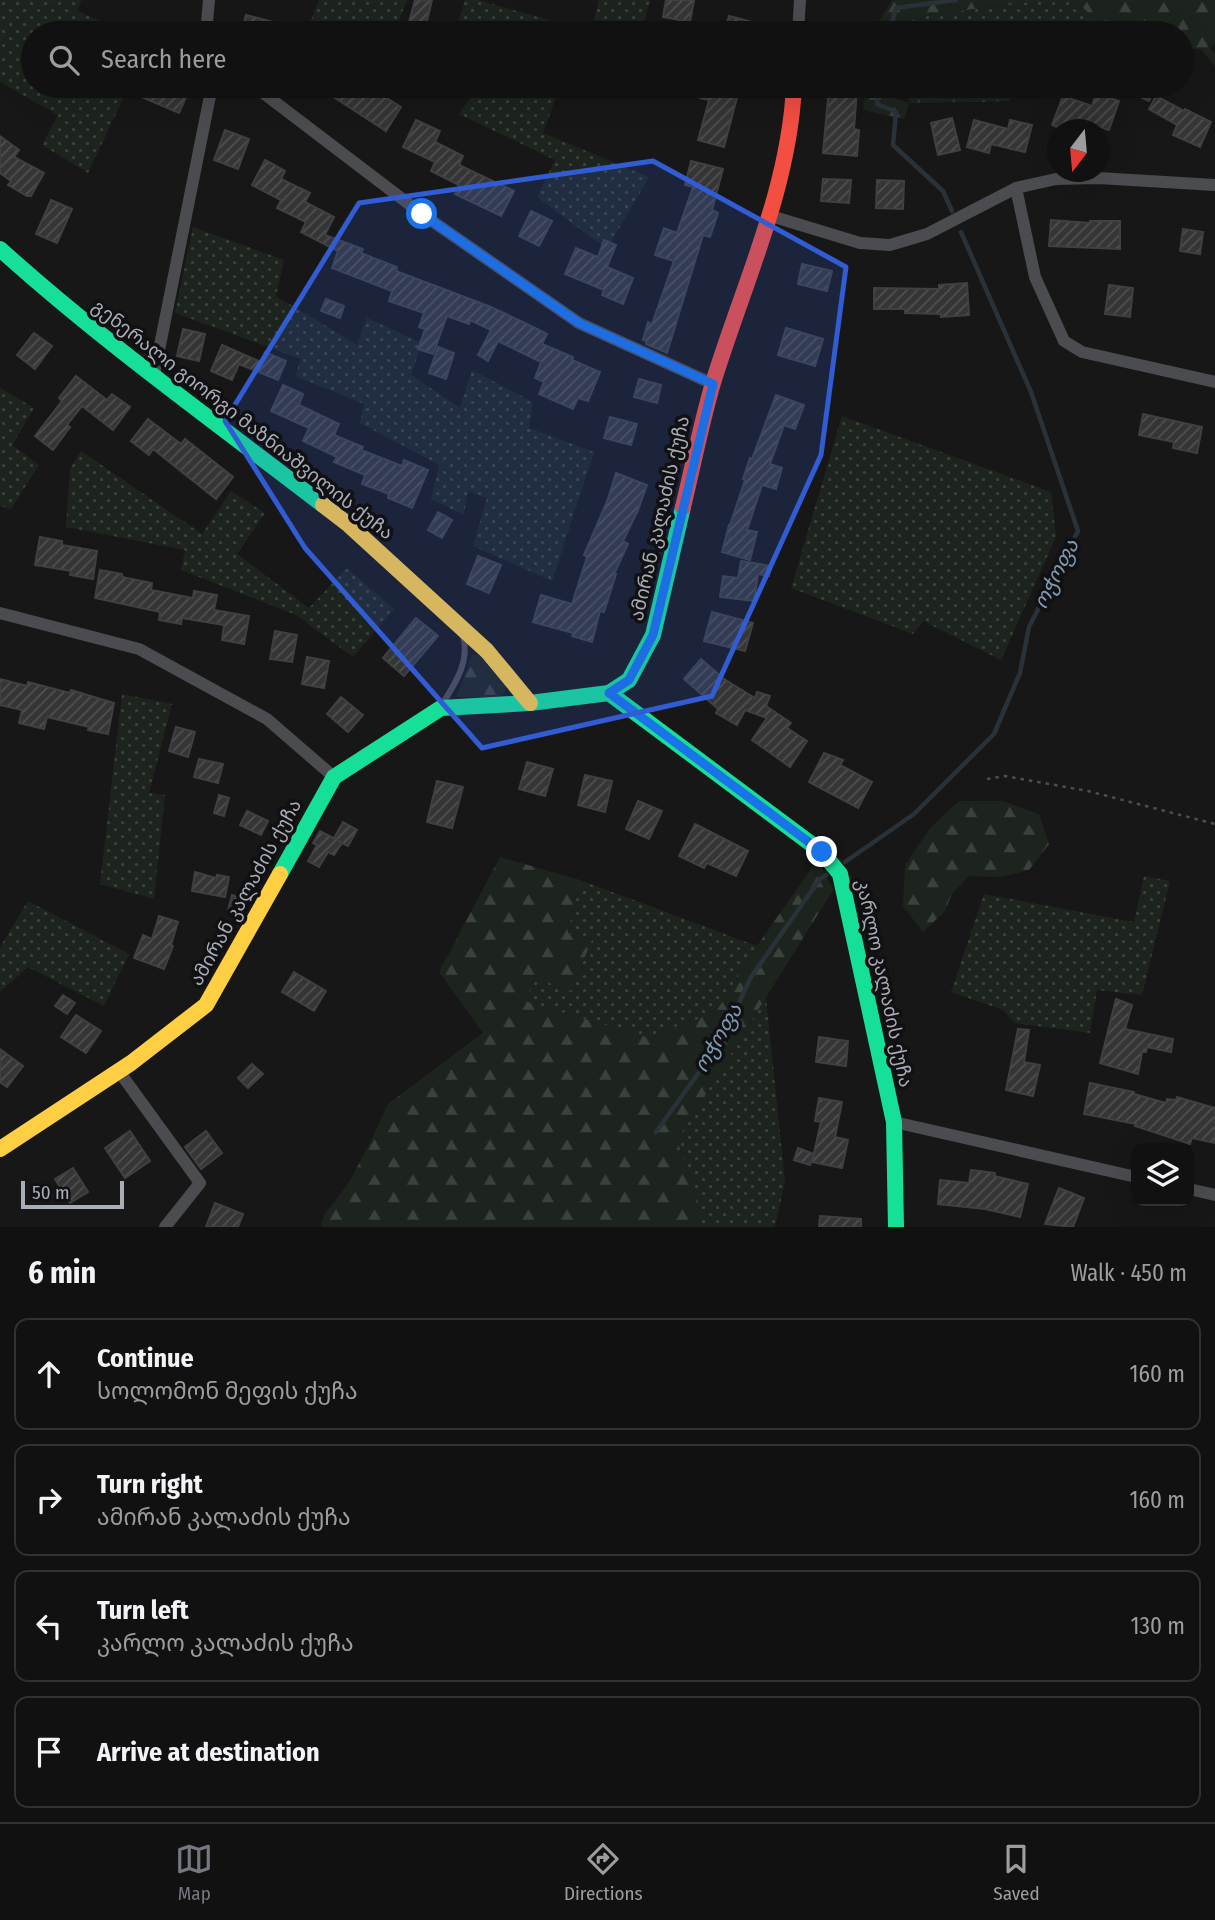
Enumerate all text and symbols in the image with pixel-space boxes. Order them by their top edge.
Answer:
search box [21,21,1194,98]
icon: search [45,41,83,79]
text: Search here [101,44,226,75]
north arrow [1047,119,1110,182]
route start [406,198,437,229]
street label: გენერალი გიორგი მაზნიაშვილის ქუჩა [87,295,398,545]
street label: ამირან კალაძის ქუჩა [625,413,695,623]
water label: ოჭოფა [1027,534,1085,613]
street label: ამირან კალაძის ქუჩა [185,795,307,990]
route end [806,836,837,867]
street label: კარლო კალაძის ქუჩა [850,877,918,1089]
water label: ოჭოფა [688,999,748,1077]
map controls [1131,1143,1194,1206]
button: layers [1131,1143,1194,1206]
scale bar [21,1178,124,1210]
text: 50 m [32,1181,70,1204]
text: 6 min [28,1255,96,1291]
text: Walk · 450 m [1070,1259,1187,1287]
text: Continue [97,1343,194,1374]
icon: ahead [30,1355,68,1393]
text: 160 m [1130,1360,1185,1388]
text: სოლომონ მეფის ქუჩა [97,1377,358,1405]
text: Turn right [97,1469,203,1500]
icon: right [30,1481,68,1519]
text: 160 m [1130,1486,1185,1514]
text: ამირან კალაძის ქუჩა [97,1503,351,1531]
text: Turn left [97,1595,189,1626]
icon: left [30,1607,68,1645]
text: 130 m [1131,1612,1185,1640]
text: კარლო კალაძის ქუჩა [97,1629,354,1657]
icon: arrive [30,1733,68,1771]
text: Arrive at destination [97,1737,320,1768]
tab: Map [175,1840,213,1905]
tab: Directions [564,1840,643,1905]
tab: Saved [993,1840,1040,1905]

